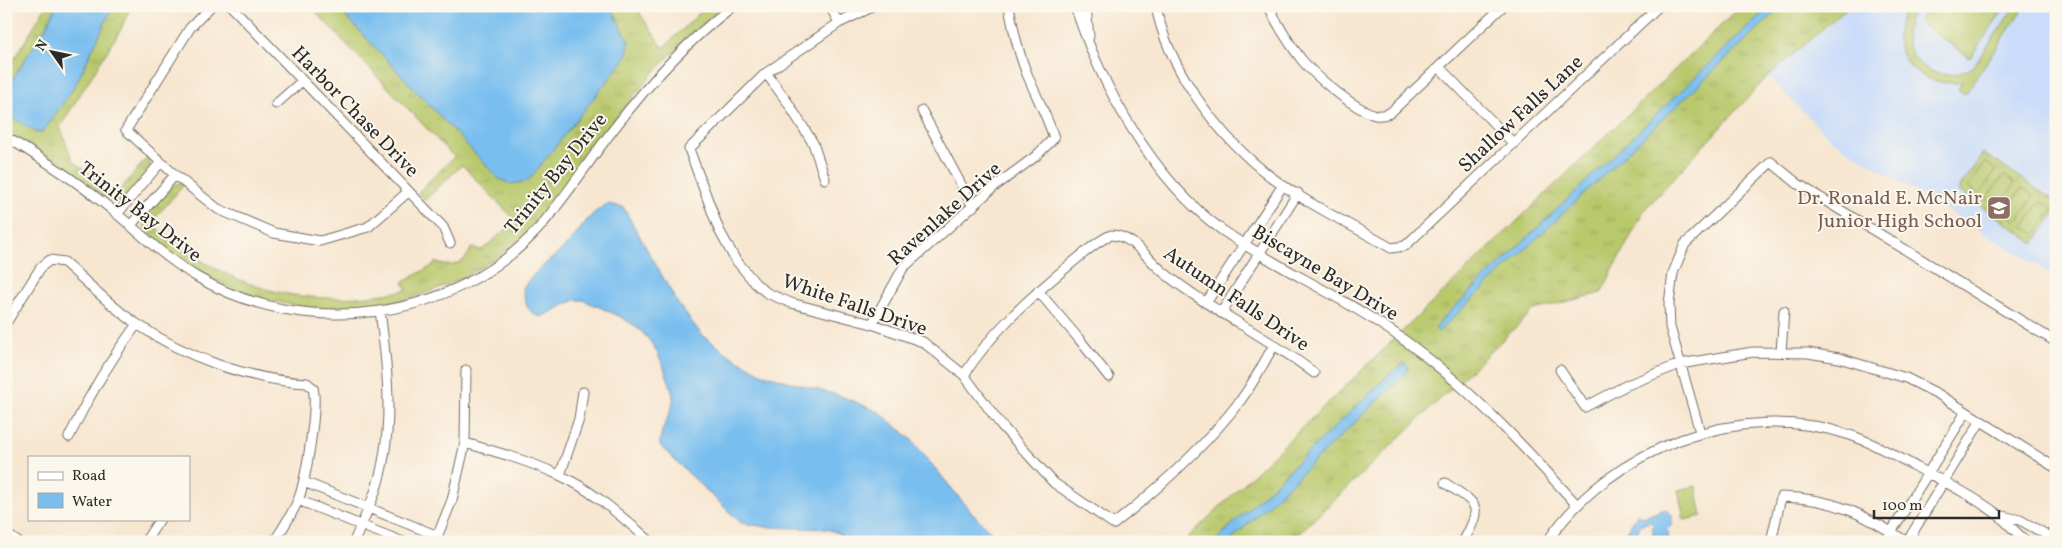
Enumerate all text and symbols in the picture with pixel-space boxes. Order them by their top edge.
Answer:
north arrow [28,28,78,78]
text: N [32,36,53,55]
street label: Harbor Chase Drive [284,40,425,184]
street label: Shallow Falls Lane [1453,49,1590,180]
street label: Trinity Bay Drive [499,107,614,241]
street label: Trinity Bay Drive [72,156,207,270]
street label: Ravenlake Drive [883,156,1008,273]
place label: Dr. Ronald E. McNair Junior High School [1797,185,1982,236]
school or university icon: Dr. Ronald E. McNair Junior High School [1986,195,2012,221]
street label: Biscayne Bay Drive [1246,219,1404,329]
street label: Autumn Falls Drive [1157,240,1314,359]
street label: White Falls Drive [778,268,931,344]
legend [28,456,190,520]
text: Road [72,466,106,487]
scale bar [1874,488,2000,520]
text: Water [72,492,112,513]
text: 100 m [1882,496,1922,517]

